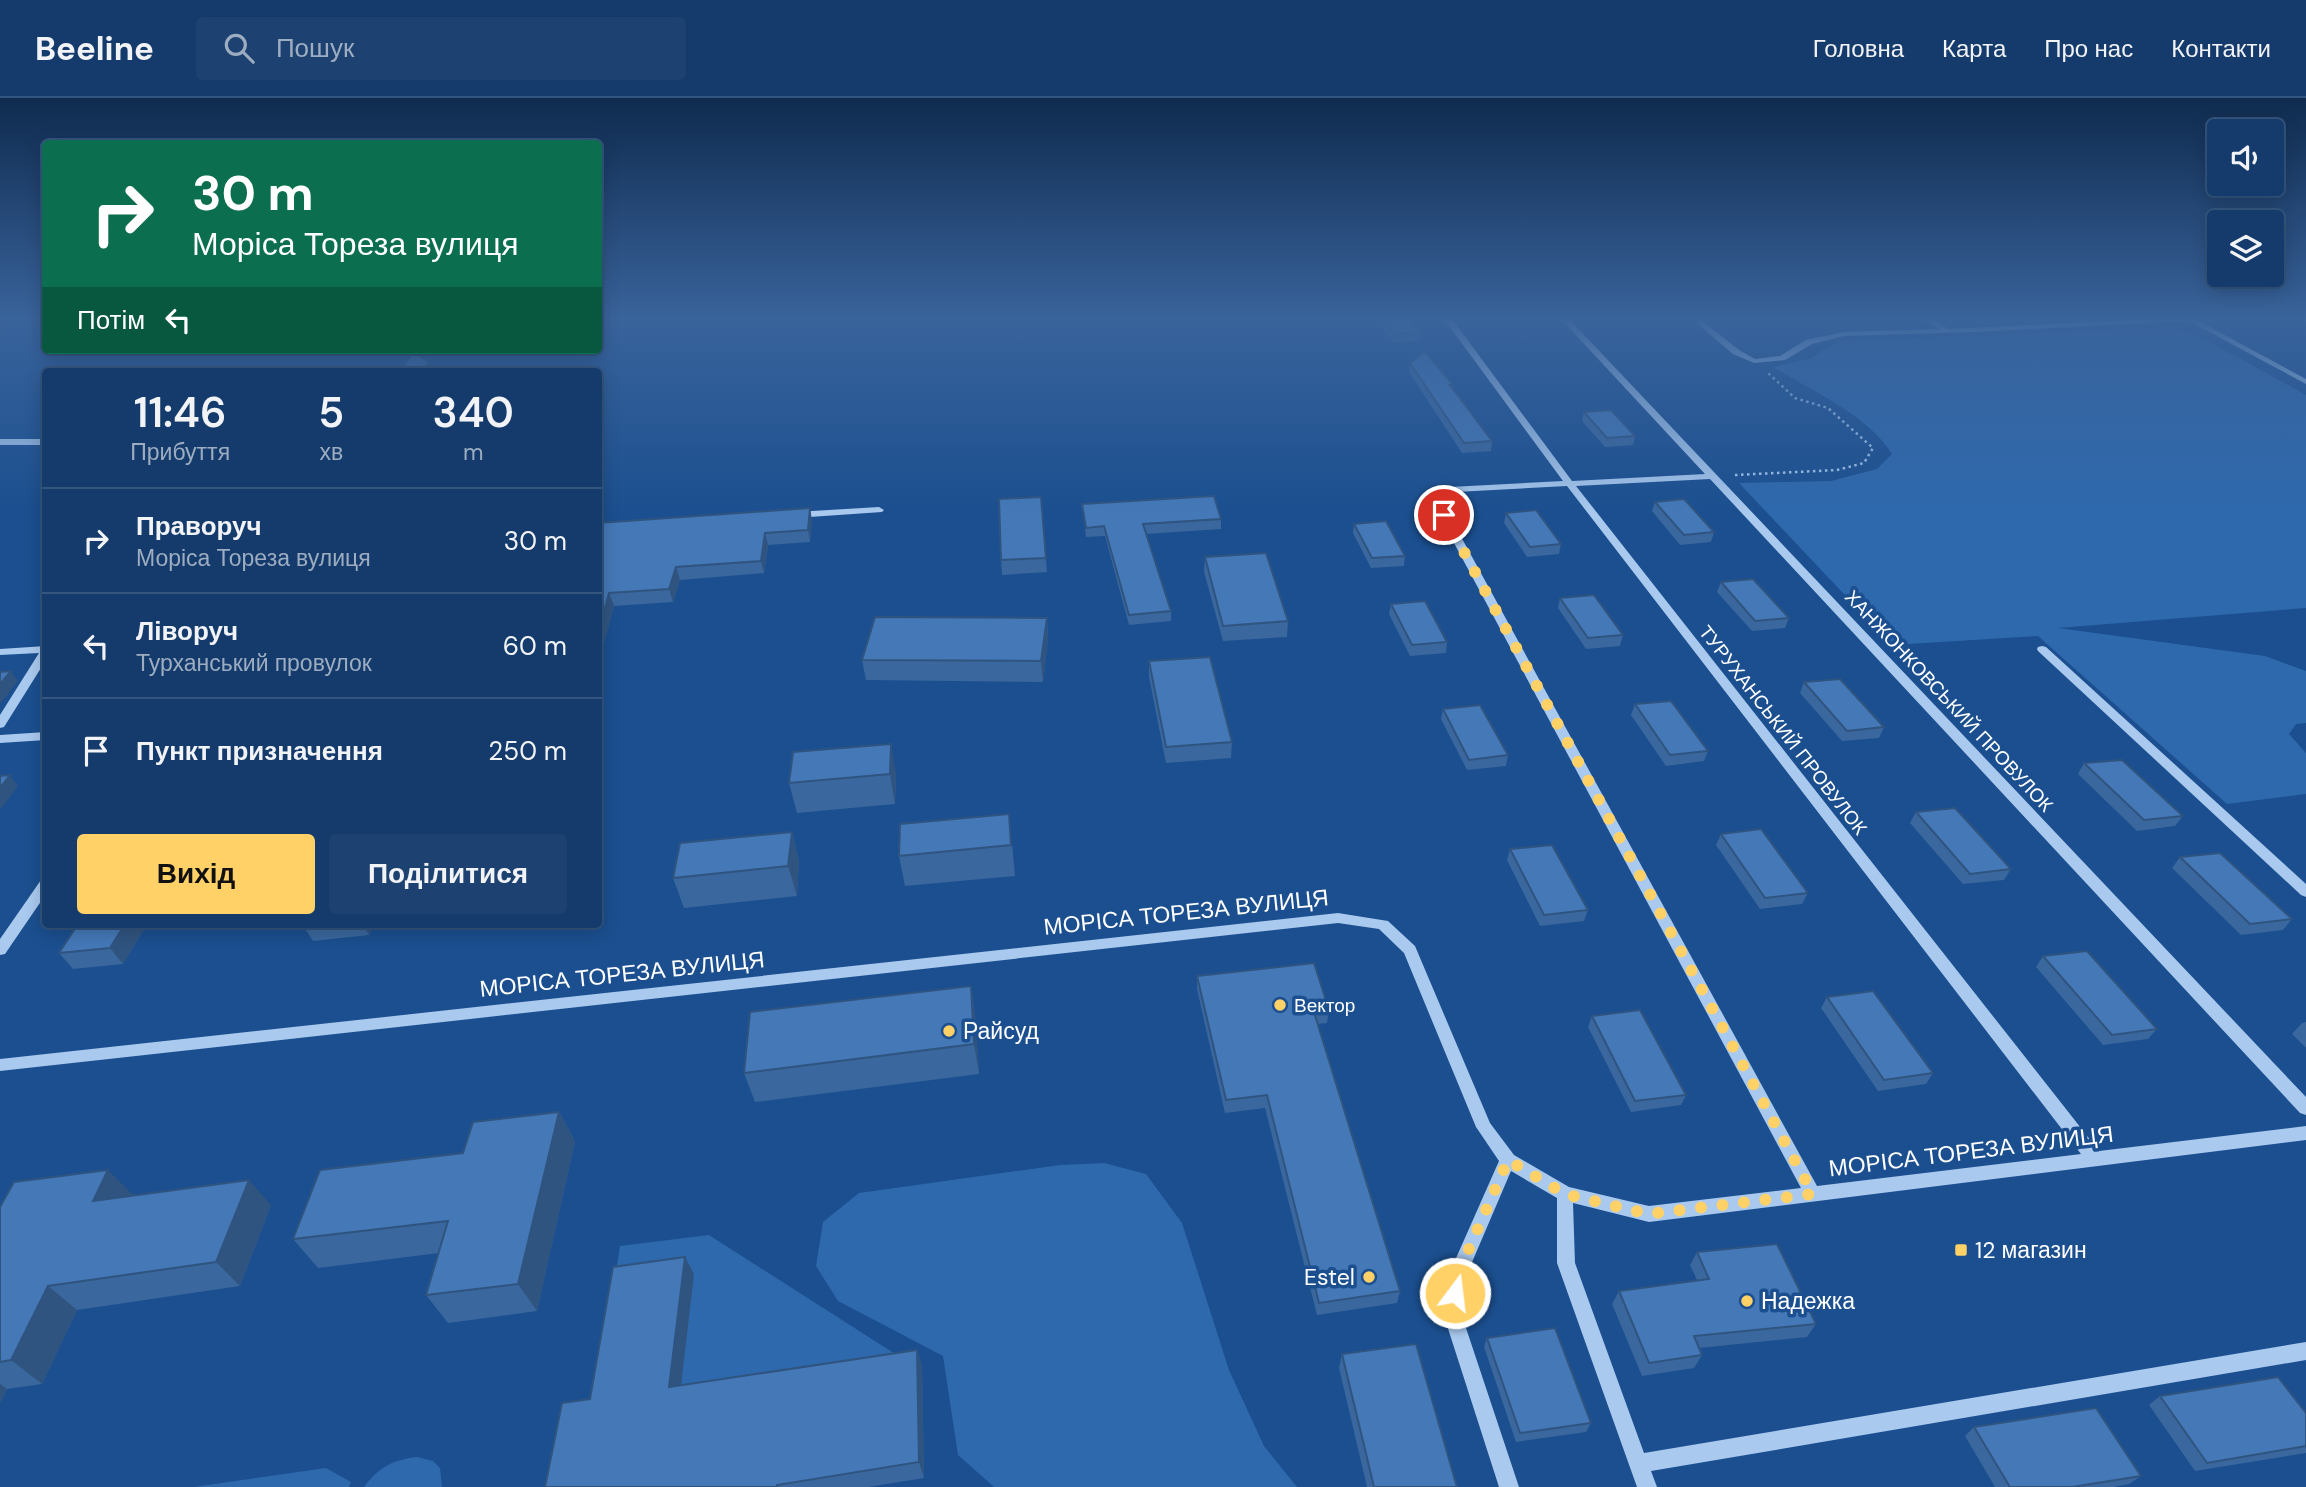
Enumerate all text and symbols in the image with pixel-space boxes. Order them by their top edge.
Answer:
search box [196,17,686,80]
text: Beeline [35,27,154,70]
icon: search [220,29,258,67]
text: Пошук [276,31,354,65]
text: Головна [1813,33,1904,64]
text: Карта [1942,33,2006,64]
text: Про нас [2044,33,2133,64]
text: Контакти [2171,33,2271,64]
map controls [2207,119,2284,287]
button: sound [2207,119,2284,196]
text: 30 m [192,161,314,225]
icon: right [77,168,168,259]
button: layers [2207,210,2284,287]
text: Моріса Тореза вулиця [192,223,519,265]
icon: left [159,301,197,339]
text: Потім [77,303,145,337]
text: 11:46 [134,385,226,440]
text: 5 [318,385,344,440]
text: 340 [433,385,514,440]
text: Прибуття [130,437,230,467]
text: хв [319,437,343,467]
text: m [463,437,483,467]
pin [1414,485,1474,545]
icon: arrive [1425,496,1463,534]
text: Праворуч [136,509,262,543]
icon: right [77,522,115,560]
text: 30 m [504,524,567,558]
text: Моріса Тореза вулиця [136,543,371,573]
street label: ХАНЖОНКОВСЬКИЙ ПРОВУЛОК [1839,585,2059,817]
text: Ліворуч [136,614,238,648]
street label: ТУРУХАНСЬКИЙ ПРОВУЛОК [1693,620,1873,840]
icon: left [77,627,115,665]
text: 60 m [503,629,567,663]
text: Турханський провулок [136,648,372,678]
icon: arrive [77,732,115,770]
text: Пункт призначення [136,734,383,768]
text: 250 m [488,734,567,768]
button: Вихід [77,834,315,914]
button: Поділитися [329,834,567,914]
street label: МОРІСА ТОРЕЗА ВУЛИЦЯ [1042,882,1330,942]
street label: МОРІСА ТОРЕЗА ВУЛИЦЯ [478,944,766,1004]
place label: Вектор [1294,993,1355,1018]
marker: Вектор [1272,997,1288,1013]
place label: Райсуд [963,1016,1039,1046]
marker: Райсуд [941,1023,957,1039]
street label: МОРІСА ТОРЕЗА ВУЛИЦЯ [1827,1119,2115,1183]
place label: 12 магазин [1975,1235,2087,1265]
marker: 12 магазин [1953,1242,1969,1258]
position arrow [1418,1256,1492,1330]
place label: Estel [1304,1262,1355,1292]
marker: Estel [1361,1269,1377,1285]
place label: Надежка [1761,1286,1855,1316]
marker: Надежка [1739,1293,1755,1309]

